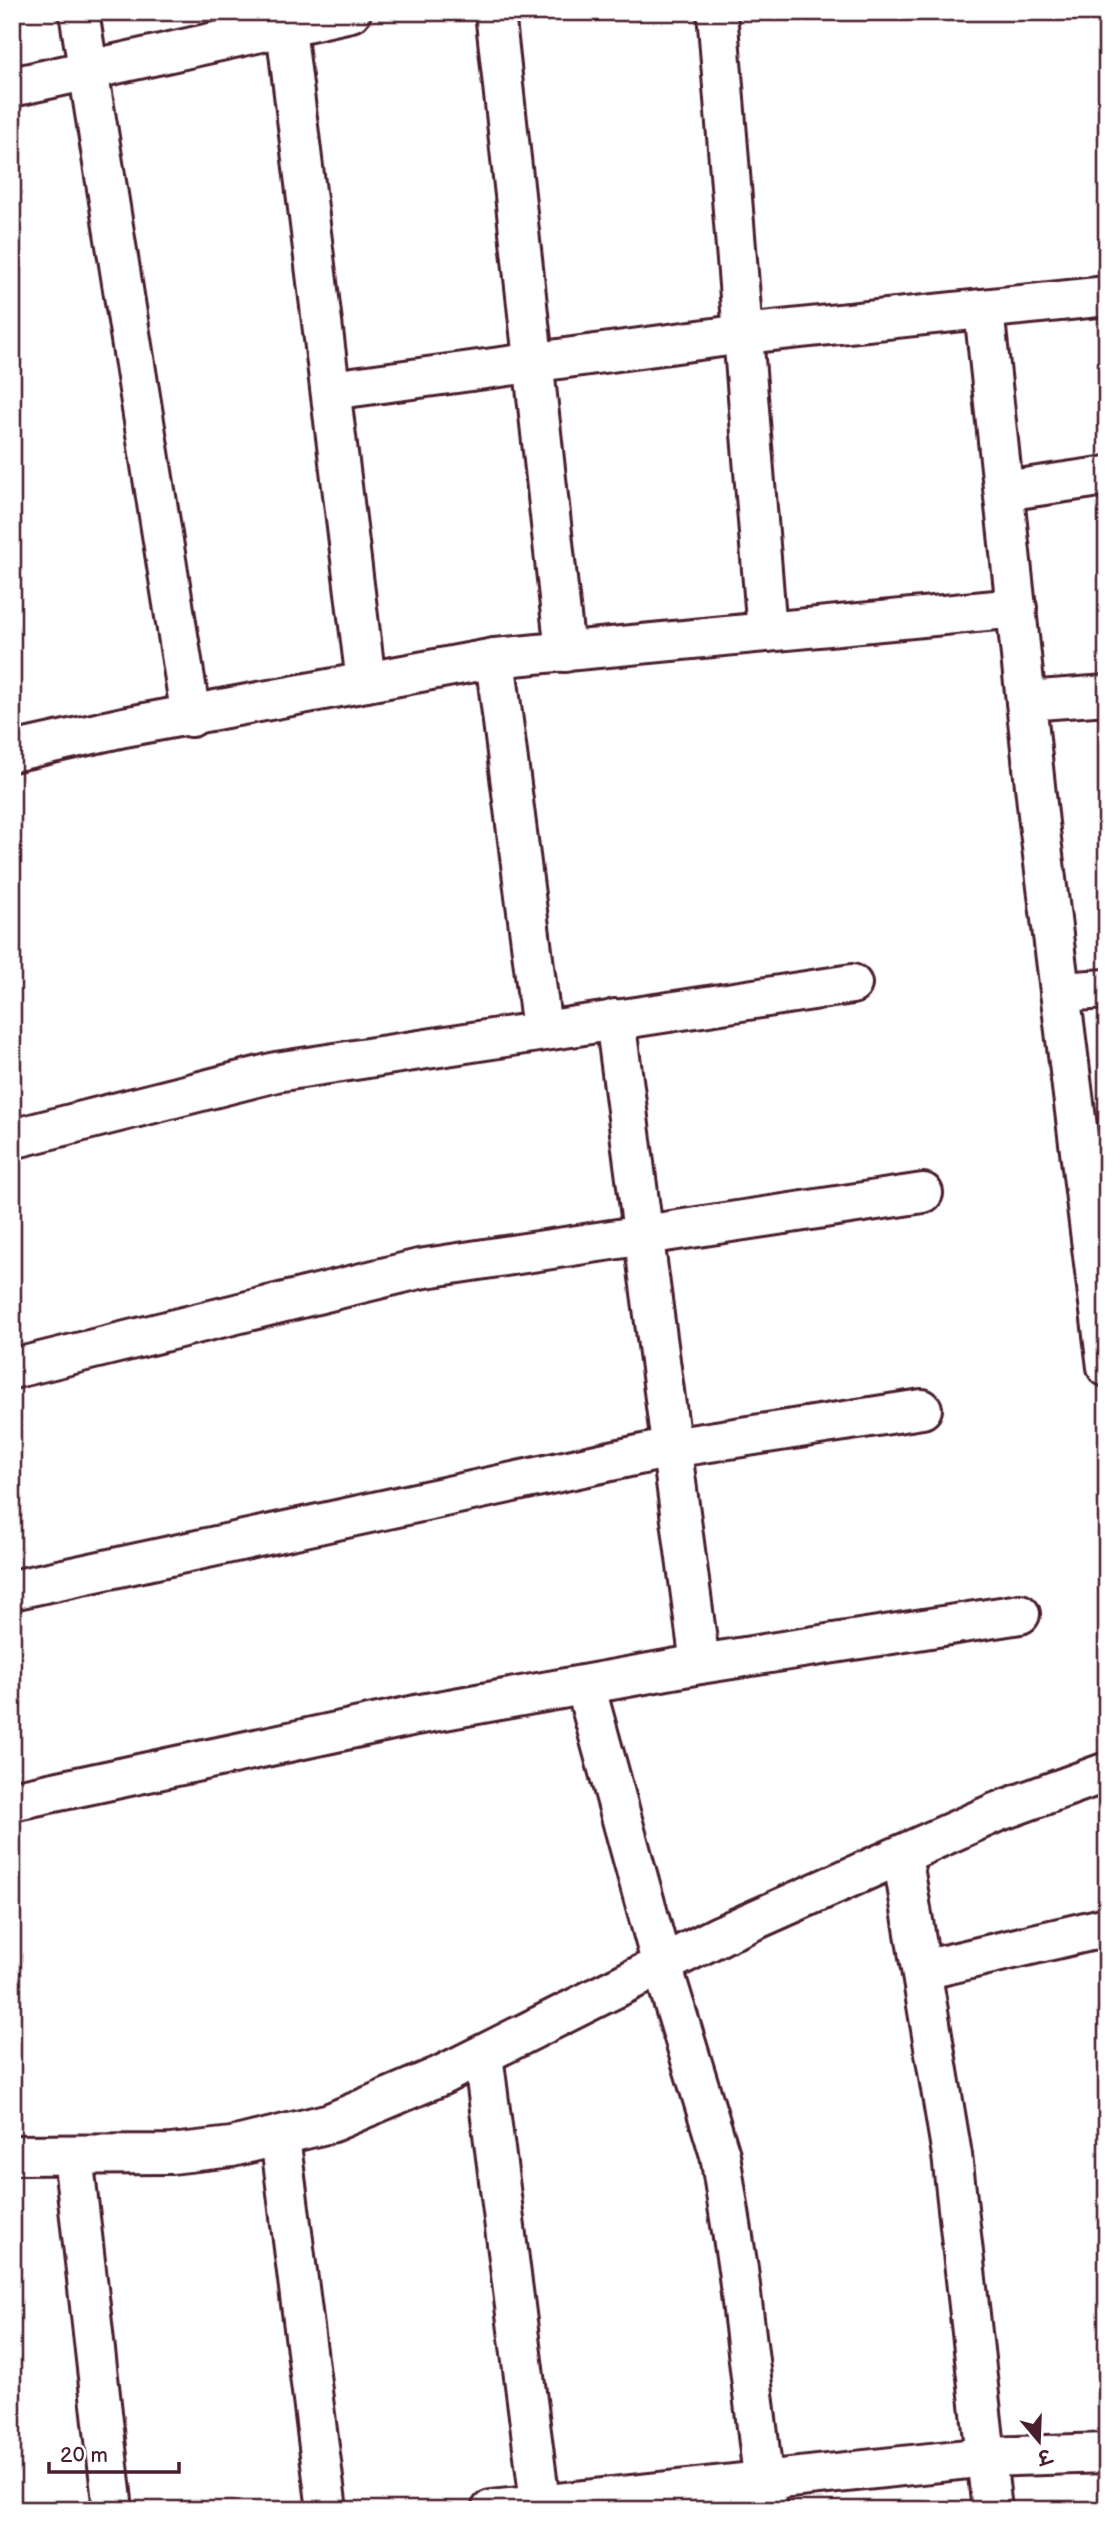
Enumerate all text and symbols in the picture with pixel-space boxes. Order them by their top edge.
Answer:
north arrow [1004,2406,1074,2476]
scale bar [49,2431,178,2475]
text: उ [1032,2442,1056,2469]
text: 20 m [60,2443,108,2468]

